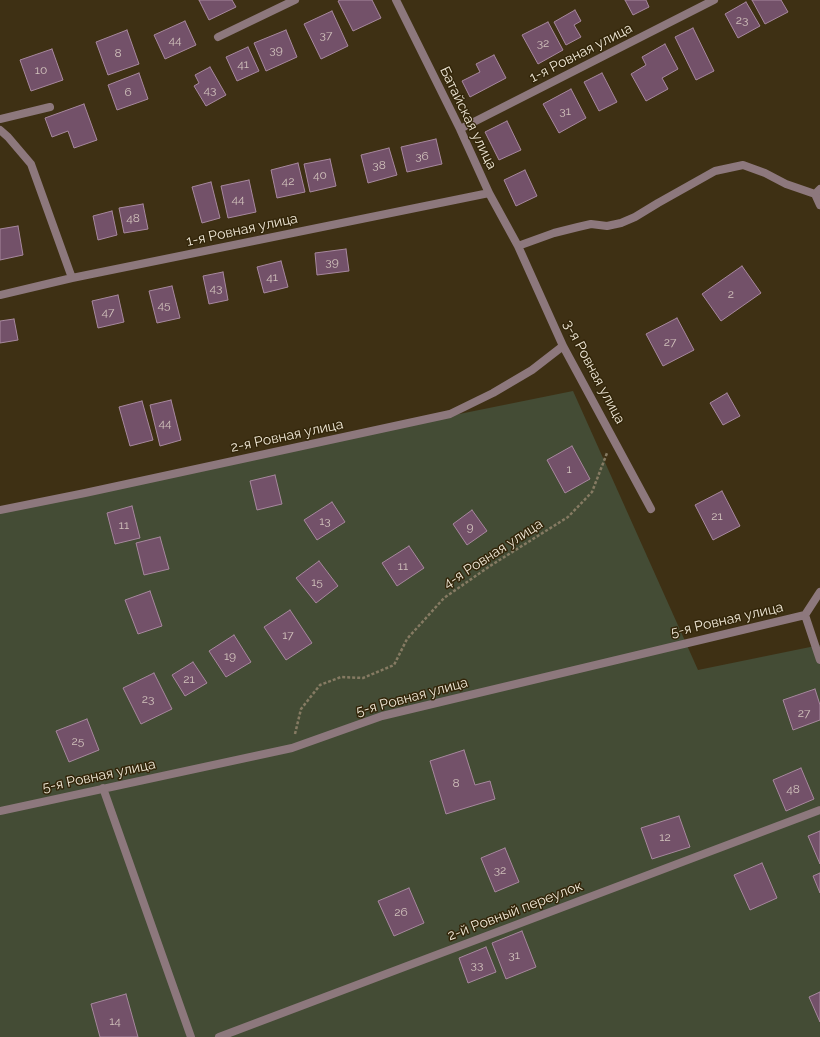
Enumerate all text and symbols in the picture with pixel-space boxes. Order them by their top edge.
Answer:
house number: 23 [736,13,748,27]
street label: 1-я Ровная улица [527,20,635,86]
house number: 37 [320,28,332,42]
house number: 44 [168,33,182,47]
house number: 32 [537,36,549,50]
house number: 39 [269,43,283,57]
house number: 8 [114,46,122,60]
house number: 41 [237,57,249,71]
house number: 10 [35,63,47,77]
street label: Батайская улица [436,64,500,172]
house number: 43 [204,83,216,97]
house number: 6 [124,85,132,99]
house number: 31 [559,104,571,118]
house number: 36 [415,149,429,163]
house number: 38 [372,158,386,172]
house number: 40 [313,168,327,182]
house number: 42 [282,174,294,188]
house number: 44 [231,192,245,206]
street label: 1-я Ровная улица [185,210,299,250]
house number: 48 [126,211,140,225]
house number: 39 [325,255,339,269]
house number: 41 [266,270,278,284]
house number: 43 [210,281,222,295]
house number: 2 [728,287,734,301]
house number: 45 [157,298,171,312]
house number: 47 [102,305,114,319]
street label: 3-я Ровная улица [560,317,628,427]
house number: 27 [664,335,676,349]
house number: 44 [158,416,172,430]
street label: 2-я Ровная улица [229,416,345,456]
house number: 1 [566,462,572,476]
house number: 21 [711,509,723,523]
house number: 13 [319,514,331,528]
street label: 4-я Ровная улица [440,516,546,592]
house number: 11 [119,518,129,532]
house number: 9 [466,520,474,534]
house number: 11 [398,559,408,573]
house number: 15 [311,575,323,589]
street label: 5-я Ровная улица [669,599,785,641]
house number: 17 [282,628,294,642]
house number: 19 [224,649,236,663]
house number: 21 [183,672,195,686]
street label: 5-я Ровная улица [354,674,470,720]
house number: 23 [142,692,154,706]
house number: 27 [798,706,810,720]
house number: 25 [72,734,84,748]
street label: 5-я Ровная улица [41,756,157,796]
house number: 8 [452,776,460,790]
house number: 48 [786,782,800,796]
house number: 12 [659,830,671,844]
house number: 32 [494,863,506,877]
street label: 2-й Ровный переулок [445,878,585,944]
house number: 26 [394,905,408,919]
house number: 31 [508,948,520,962]
house number: 33 [471,958,483,972]
house number: 14 [109,1014,121,1028]

